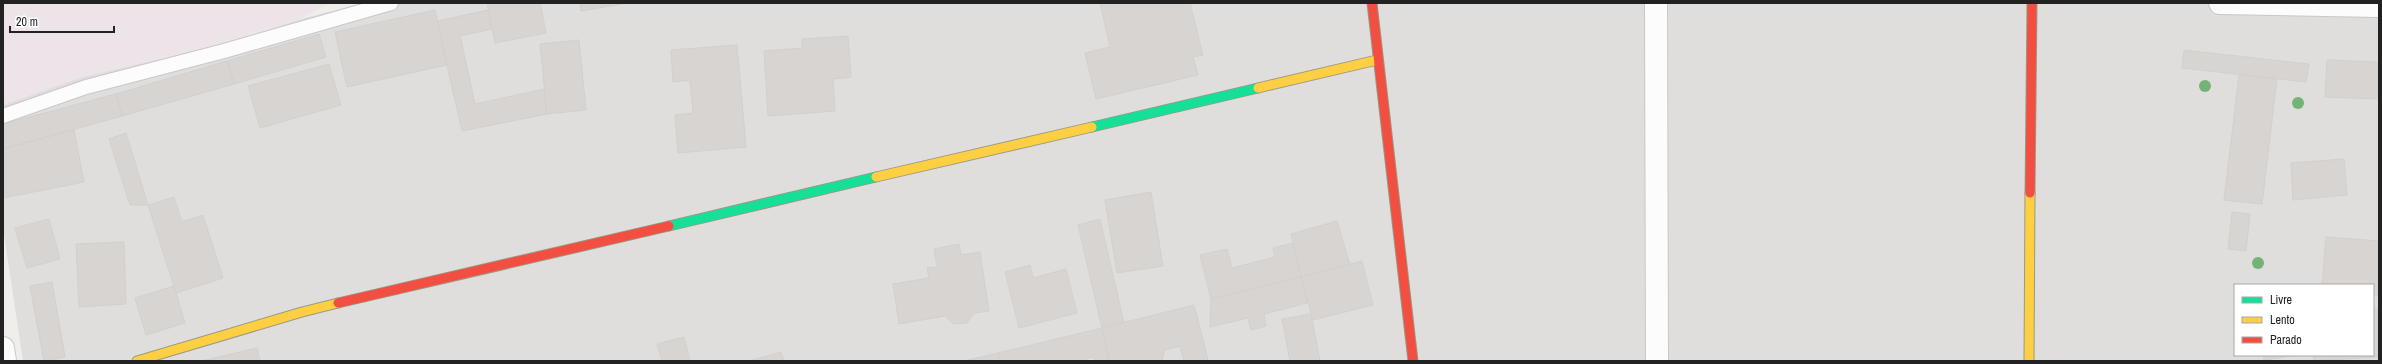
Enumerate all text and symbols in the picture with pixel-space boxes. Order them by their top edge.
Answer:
scale bar [10,8,114,34]
text: 20 m [16,14,38,30]
legend [2234,284,2374,356]
text: Livre [2270,292,2292,308]
text: Lento [2270,312,2295,328]
text: Parado [2270,332,2302,348]

